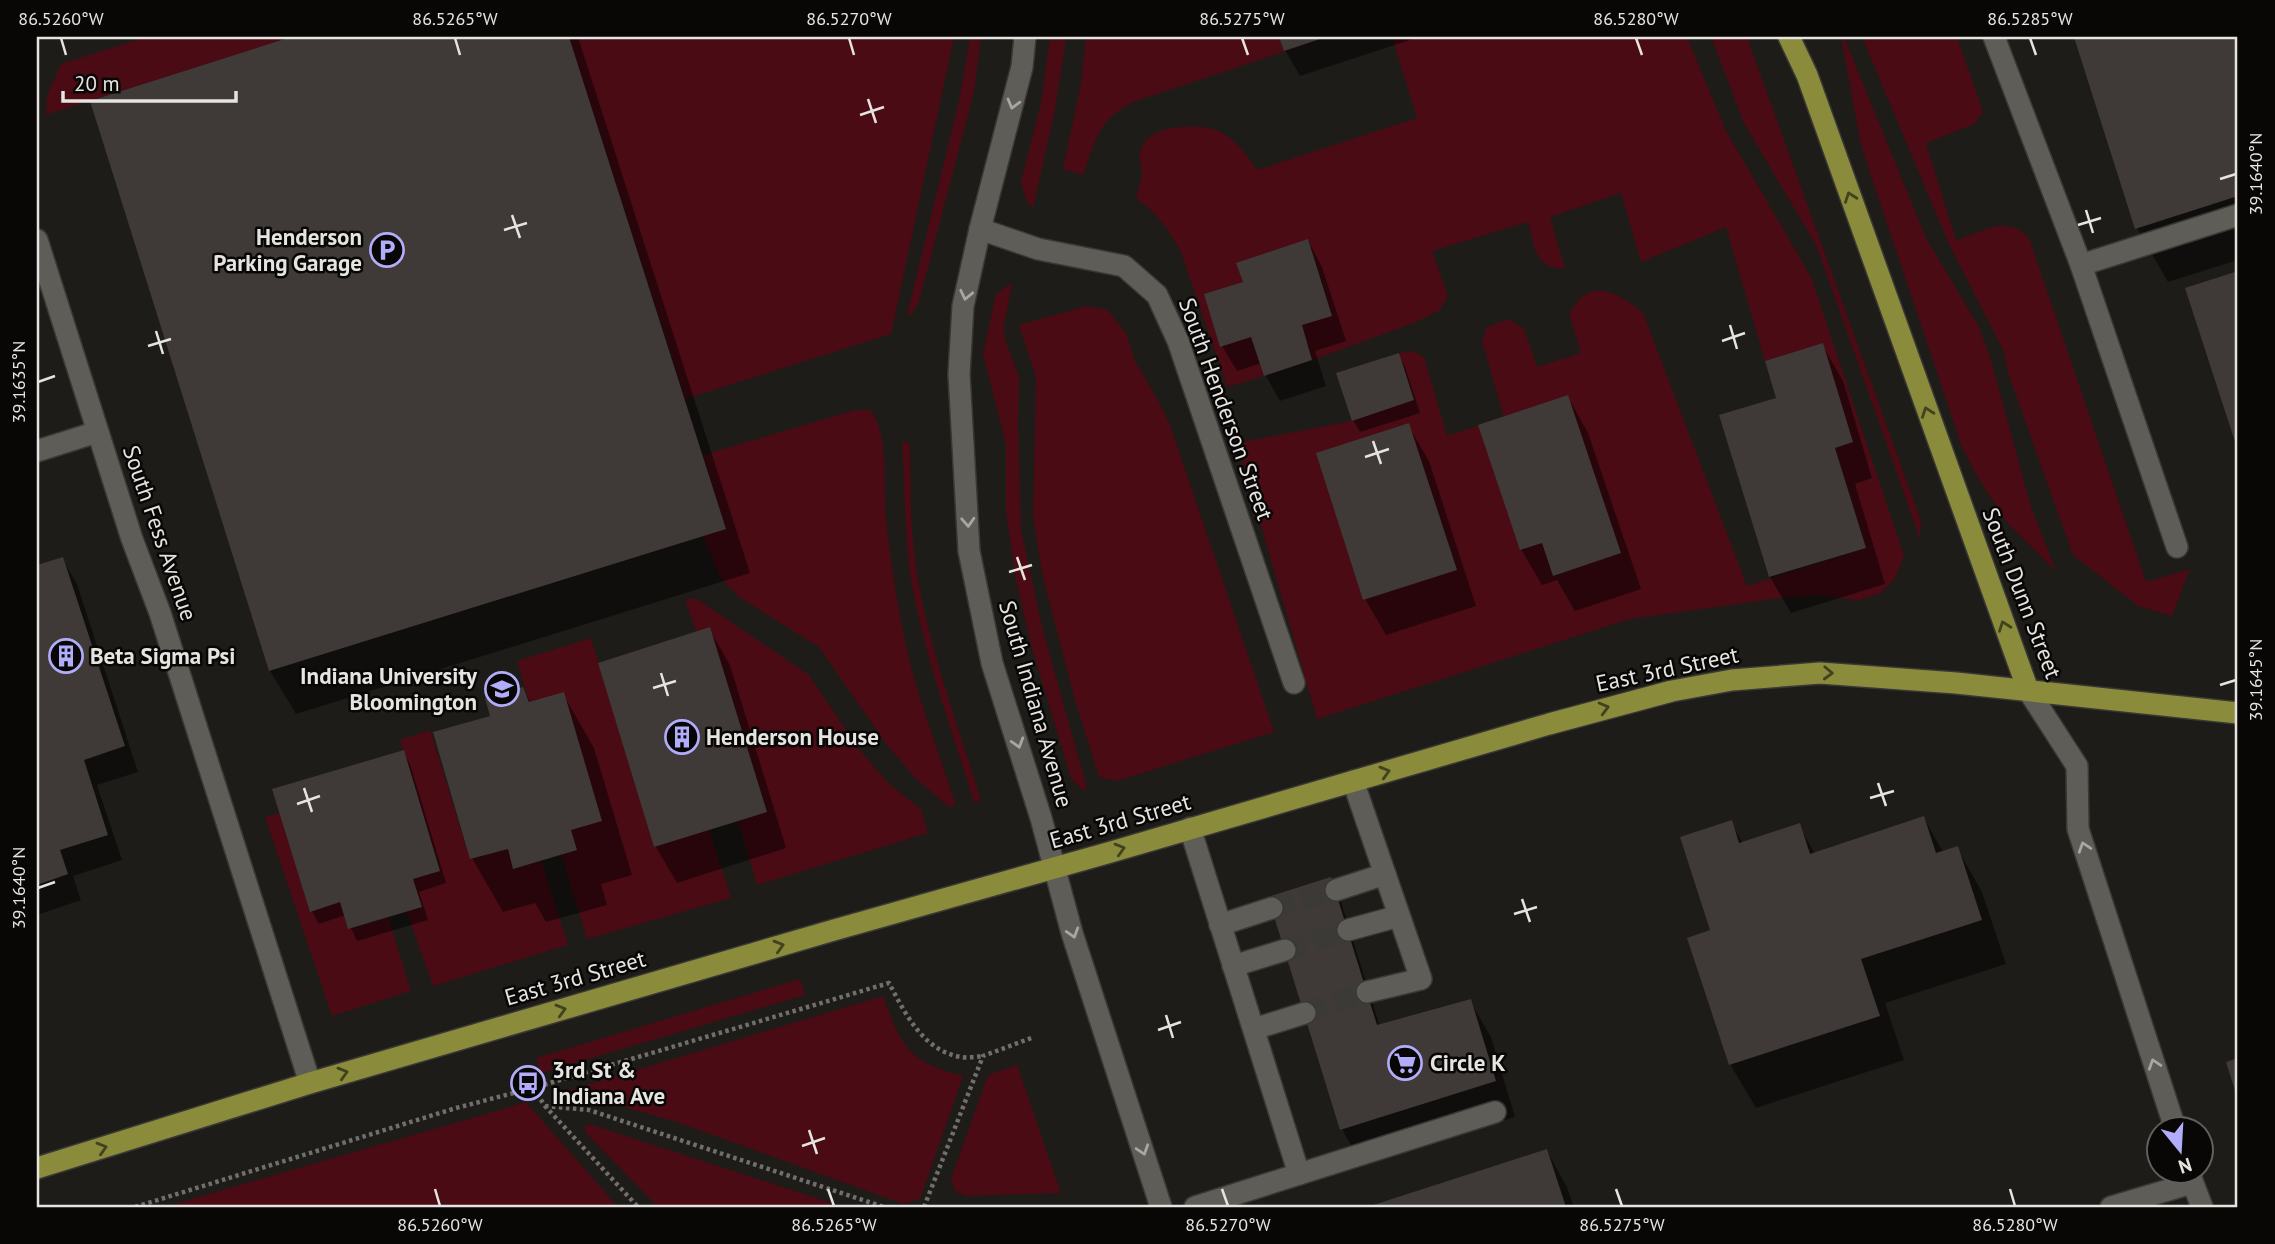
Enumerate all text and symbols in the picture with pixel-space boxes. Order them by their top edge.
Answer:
text: 86.5260°W [18,7,104,30]
text: 86.5265°W [412,7,498,30]
text: 86.5270°W [806,7,892,30]
text: 86.5275°W [1199,7,1285,30]
text: 86.5280°W [1593,7,1679,30]
text: 86.5285°W [1987,7,2073,30]
scale bar [63,60,236,104]
text: 20 m [74,70,120,97]
one-way arrow [1007,98,1021,110]
text: 39.1640°N [2244,133,2267,215]
one-way arrow [1844,192,1858,204]
place label: Henderson Parking Garage [213,222,362,277]
parking icon: Henderson Parking Garage [368,231,406,269]
one-way arrow [959,289,974,301]
street label: South Henderson Street [1173,294,1280,524]
text: 39.1635°N [7,341,30,423]
one-way arrow [1921,406,1935,418]
street label: South Fess Avenue [117,441,204,624]
street label: South Dunn Street [1977,503,2068,683]
one-way arrow [960,517,975,528]
street label: South Indiana Avenue [993,597,1080,811]
one-way arrow [1998,620,2012,632]
building icon: Beta Sigma Psi [47,637,85,675]
street label: East 3rd Street [1593,639,1741,698]
text: 39.1645°N [2244,639,2267,721]
place label: Beta Sigma Psi [90,641,235,670]
place label: Indiana University Bloomington [300,661,478,716]
one-way arrow [1822,666,1833,681]
school or university icon: Indiana University Bloomington [483,670,521,708]
one-way arrow [1598,702,1610,717]
building icon: Henderson House [663,718,701,756]
place label: Henderson House [706,722,879,751]
one-way arrow [1009,737,1024,749]
one-way arrow [1379,766,1391,780]
street label: East 3rd Street [1046,787,1194,854]
one-way arrow [2078,841,2092,854]
one-way arrow [1114,843,1126,858]
text: 39.1640°N [7,847,30,929]
one-way arrow [1064,927,1079,939]
one-way arrow [773,939,785,954]
street label: East 3rd Street [501,944,649,1011]
one-way arrow [555,1003,567,1018]
supermarket icon: Circle K [1386,1044,1424,1082]
place label: Circle K [1430,1048,1506,1077]
place label: 3rd St & Indiana Ave [552,1055,665,1110]
one-way arrow [2147,1058,2162,1070]
bus stop icon: 3rd St & Indiana Ave [509,1064,547,1102]
one-way arrow [336,1067,348,1082]
north arrow [2146,1114,2216,1184]
one-way arrow [96,1141,108,1156]
one-way arrow [1134,1143,1149,1155]
text: N [2176,1153,2195,1180]
text: 86.5260°W [397,1213,483,1236]
text: 86.5265°W [791,1213,877,1236]
text: 86.5270°W [1185,1213,1271,1236]
text: 86.5275°W [1579,1213,1665,1236]
text: 86.5280°W [1972,1213,2058,1236]

